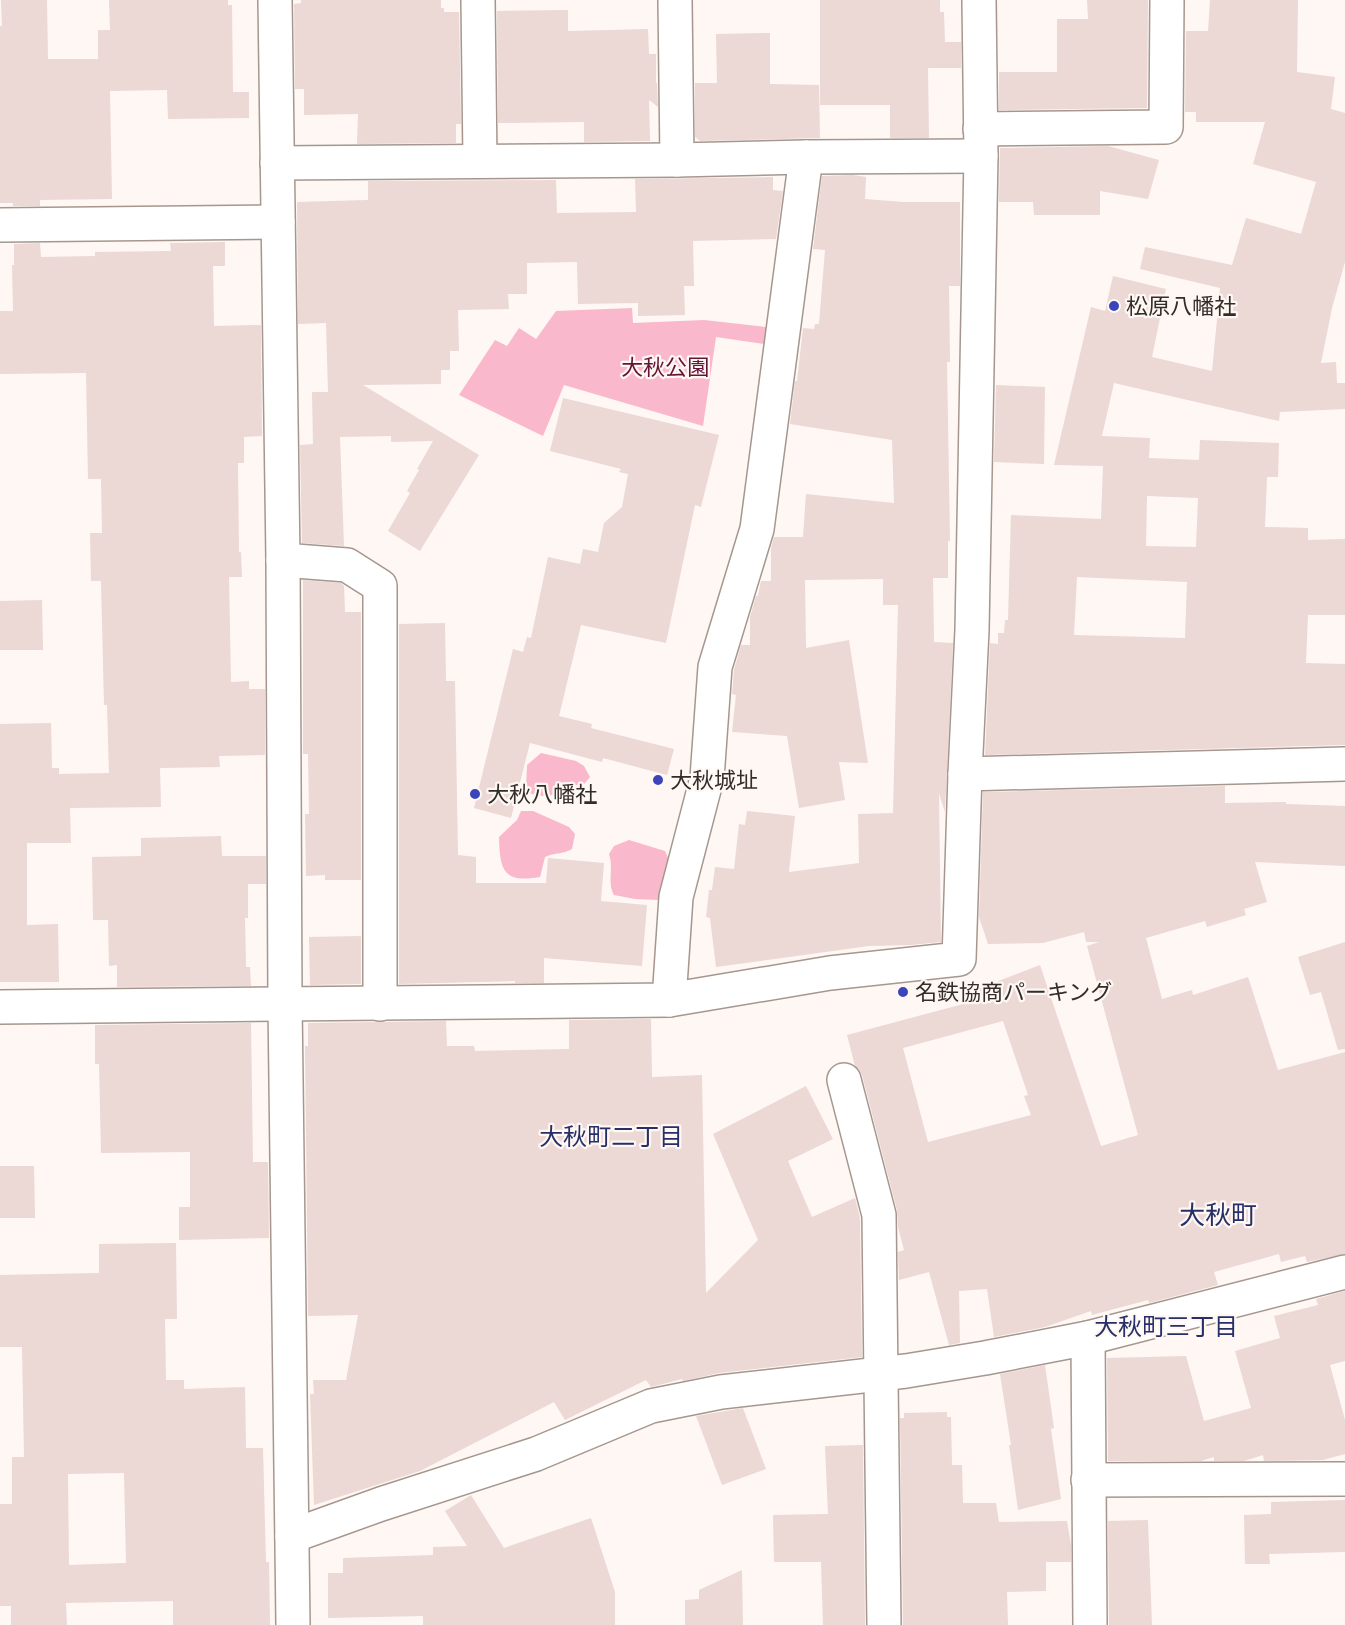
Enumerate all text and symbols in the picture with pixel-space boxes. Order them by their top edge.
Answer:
place label: 松原八幡社 [1126,294,1236,320]
marker: 松原八幡社 [1107,299,1121,313]
park label: 大秋公園 [621,355,709,381]
place label: 大秋城址 [670,768,758,794]
marker: 大秋城址 [651,773,665,787]
place label: 大秋八幡社 [487,782,597,808]
marker: 大秋八幡社 [468,787,482,801]
place label: 名鉄協商パーキング [915,980,1112,1006]
marker: 名鉄協商パーキング [896,985,910,999]
district label: 大秋町二丁目 [539,1123,683,1151]
district label: 大秋町 [1179,1200,1257,1231]
district label: 大秋町三丁目 [1094,1313,1238,1341]

